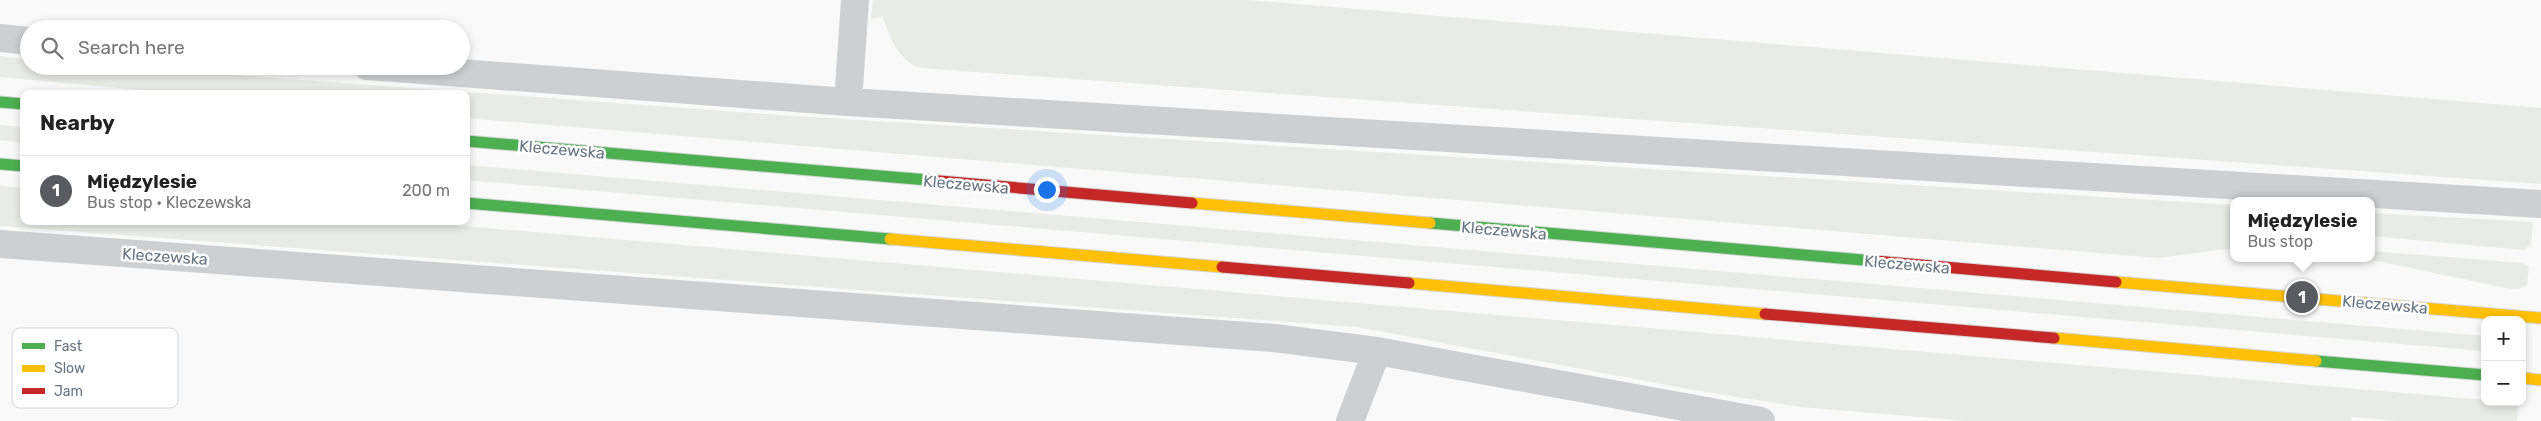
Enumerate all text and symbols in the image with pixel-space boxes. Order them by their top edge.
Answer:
search box [20,20,470,75]
icon: search [38,34,66,62]
text: Search here [78,36,185,59]
text: Nearby [40,110,115,135]
street label: Kleczewska [518,136,606,163]
text: Międzylesie [87,170,197,193]
street label: Kleczewska [922,171,1010,198]
your location [1034,177,1060,203]
text: 1 [52,181,60,200]
text: 200 m [402,181,450,200]
text: Bus stop · Kleczewska [87,193,251,212]
popup [2230,197,2375,262]
text: Międzylesie [2247,209,2358,232]
street label: Kleczewska [1460,217,1548,244]
text: Bus stop [2247,232,2313,251]
street label: Kleczewska [122,244,208,269]
street label: Kleczewska [1863,251,1951,278]
pin: 1 [2286,278,2318,316]
street label: Kleczewska [2341,291,2429,318]
map controls [2481,316,2526,406]
button: + [2481,316,2526,361]
legend [12,328,178,408]
text: Fast [54,338,83,355]
text: Slow [54,360,85,377]
button: − [2481,361,2526,406]
text: Jam [54,383,83,400]

